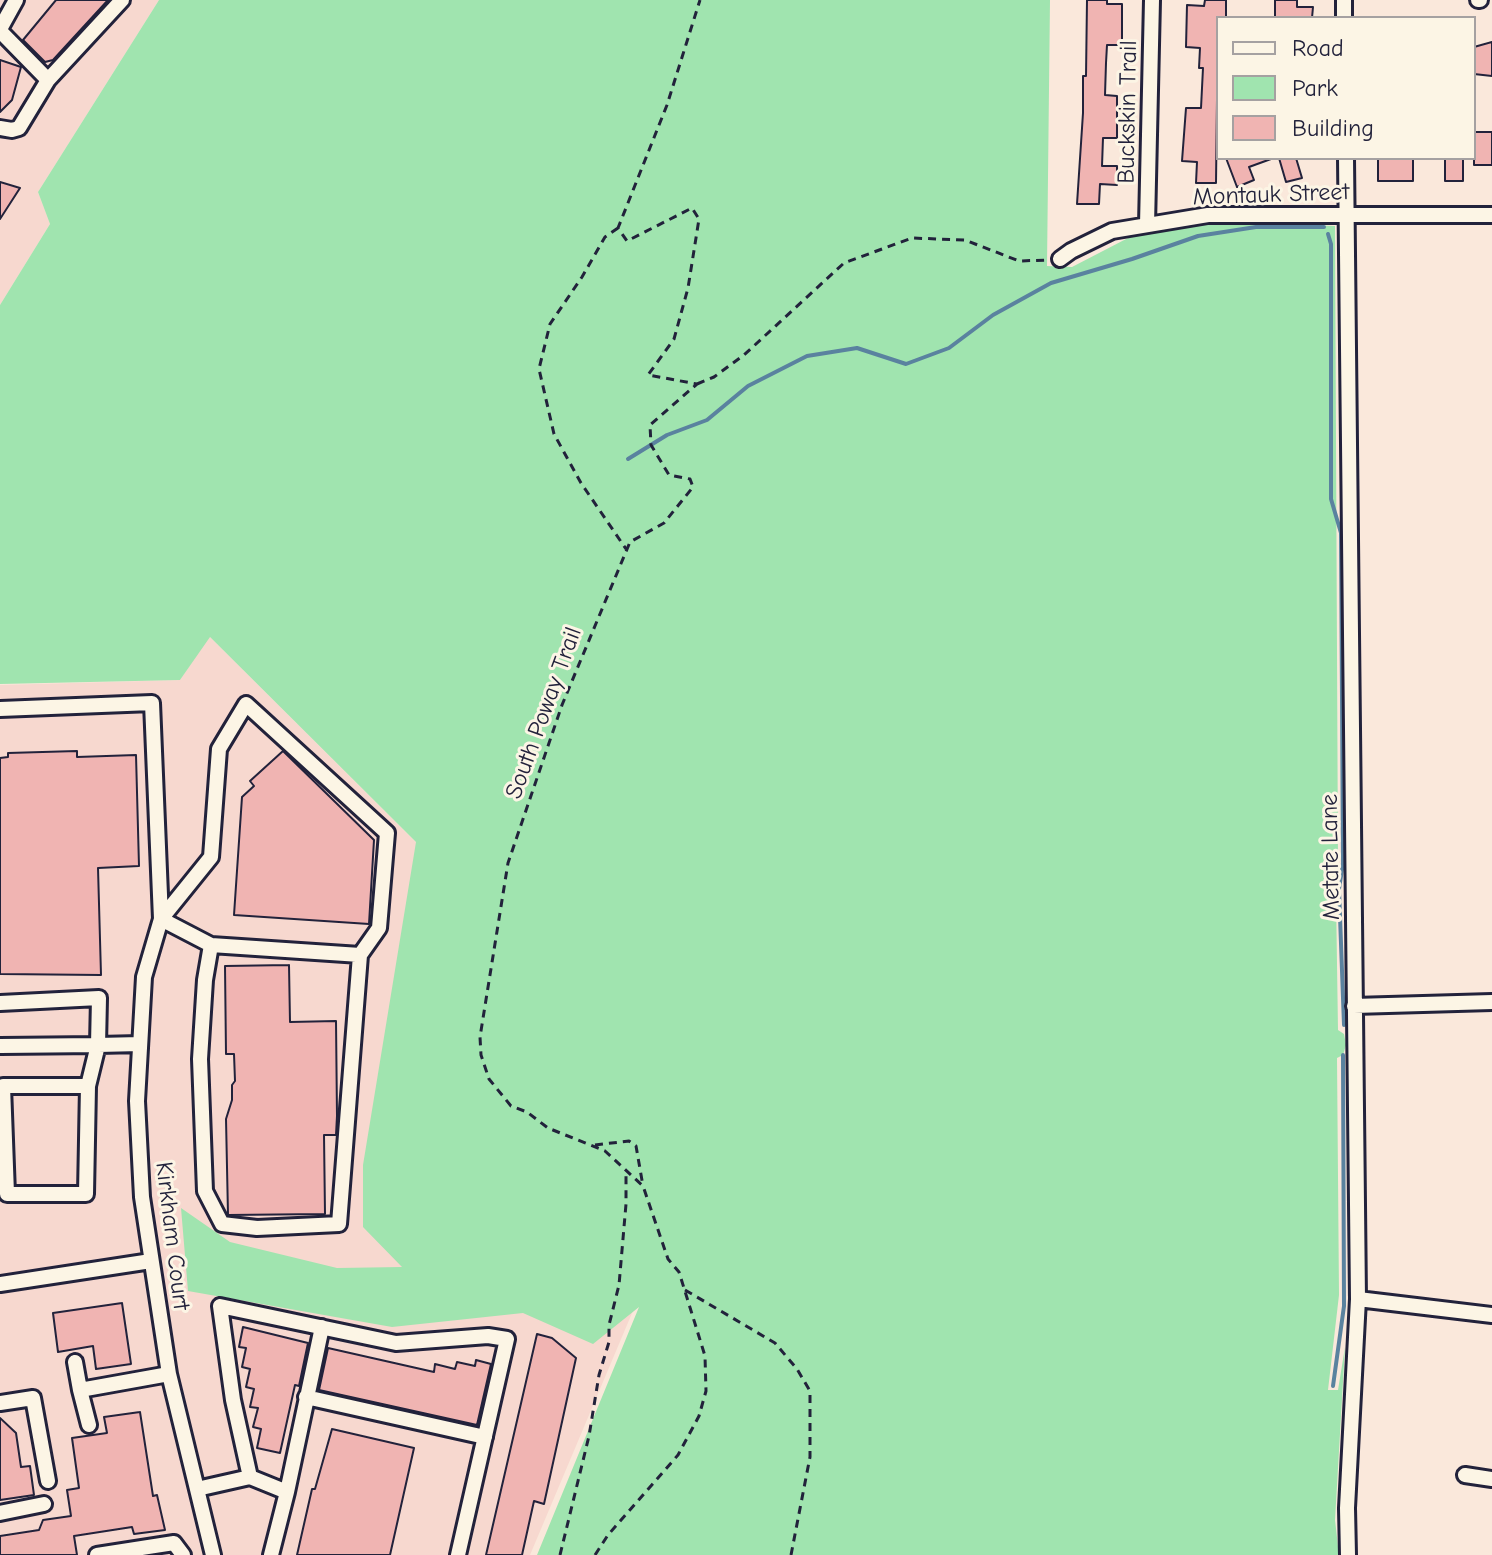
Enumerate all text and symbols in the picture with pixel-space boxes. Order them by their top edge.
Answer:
legend [1216,16,1476,160]
text: Road [1292,34,1344,62]
street label: Buckskin Trail [1112,40,1144,184]
text: Park [1292,74,1338,102]
text: Building [1292,114,1374,142]
street label: Montauk Street [1192,178,1350,212]
street label: South Poway Trail [500,623,588,803]
street label: Metate Lane [1316,794,1346,920]
street label: Kirkham Court [149,1160,195,1312]

